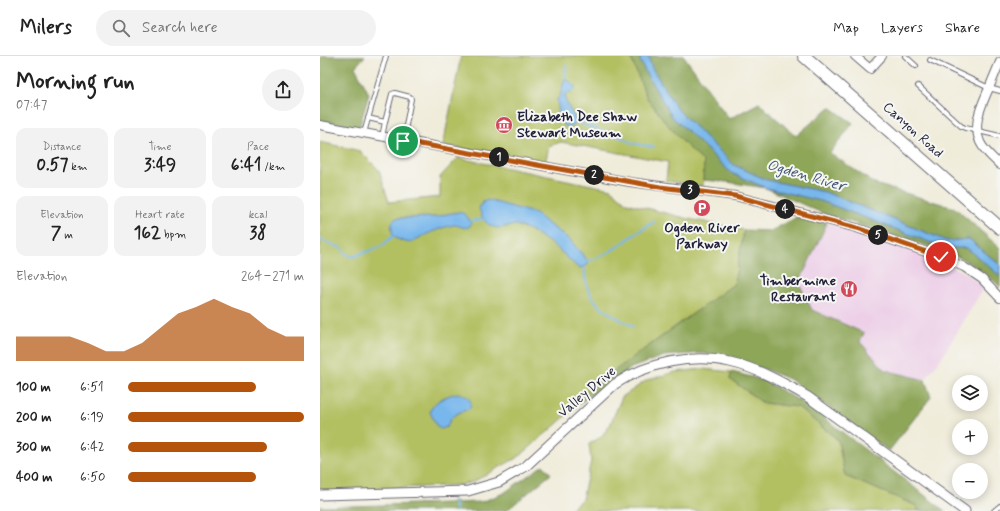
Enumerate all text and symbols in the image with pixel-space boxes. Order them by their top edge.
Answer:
search box [96,10,376,46]
text: Milers [20,15,72,40]
icon: search [110,17,132,39]
text: Search here [142,18,217,38]
text: Map [833,19,859,37]
text: Layers [881,19,923,37]
text: Share [945,19,980,37]
text: Morning run [16,68,135,96]
button: share [262,69,304,111]
text: 07:47 [16,97,47,114]
street label: Canyon Road [879,98,947,162]
place label: Elizabeth Dee Shaw Stewart Museum [517,108,637,142]
museum icon: Elizabeth Dee Shaw Stewart Museum [494,115,514,135]
pin [386,124,420,158]
icon: arrive [392,130,414,152]
text: Distance [43,140,81,154]
text: Time [148,140,172,154]
text: Pace [247,140,269,154]
pin: 1 [489,147,509,167]
text: 1 [497,150,501,164]
text: 0.57 [37,154,68,176]
text: 3:49 [144,154,176,176]
text: 6:41 [231,154,261,176]
water label: Ogden River [764,155,849,197]
text: km [68,160,87,174]
text: /km [261,160,285,174]
pin: 2 [584,165,604,185]
text: 2 [591,168,597,182]
pin: 3 [680,180,700,200]
text: 3 [688,183,692,197]
parking icon: Ogden River Parkway [692,198,712,218]
pin: 4 [775,199,795,219]
text: 4 [782,202,788,216]
text: Elevation [40,208,84,222]
text: Heart rate [135,208,185,222]
text: kcal [249,208,267,222]
place label: Ogden River Parkway [664,219,740,253]
text: 7 [51,222,61,244]
text: 162 [134,222,161,244]
text: 38 [250,222,267,244]
pin: 5 [868,225,888,245]
text: m [61,228,73,242]
text: bpm [161,228,186,242]
text: 5 [875,228,881,242]
pin [924,240,958,274]
icon: check [930,246,952,268]
text: Elevation [16,268,67,285]
text: 264–271 m [241,268,304,285]
place label: Timbermine Restaurant [760,272,836,306]
restaurant icon: Timbermine Restaurant [839,279,859,299]
street label: Valley Drive [554,362,620,422]
map controls [952,375,988,499]
button: layers [952,375,988,411]
text: 100 m [16,379,51,396]
text: 6:51 [80,379,104,396]
text: 200 m [16,409,51,426]
text: 6:19 [80,409,104,426]
button: + [952,419,988,455]
text: 300 m [16,439,51,456]
text: 6:42 [80,439,105,456]
button: − [952,463,988,499]
text: 400 m [16,469,53,486]
text: 6:50 [80,469,105,486]

